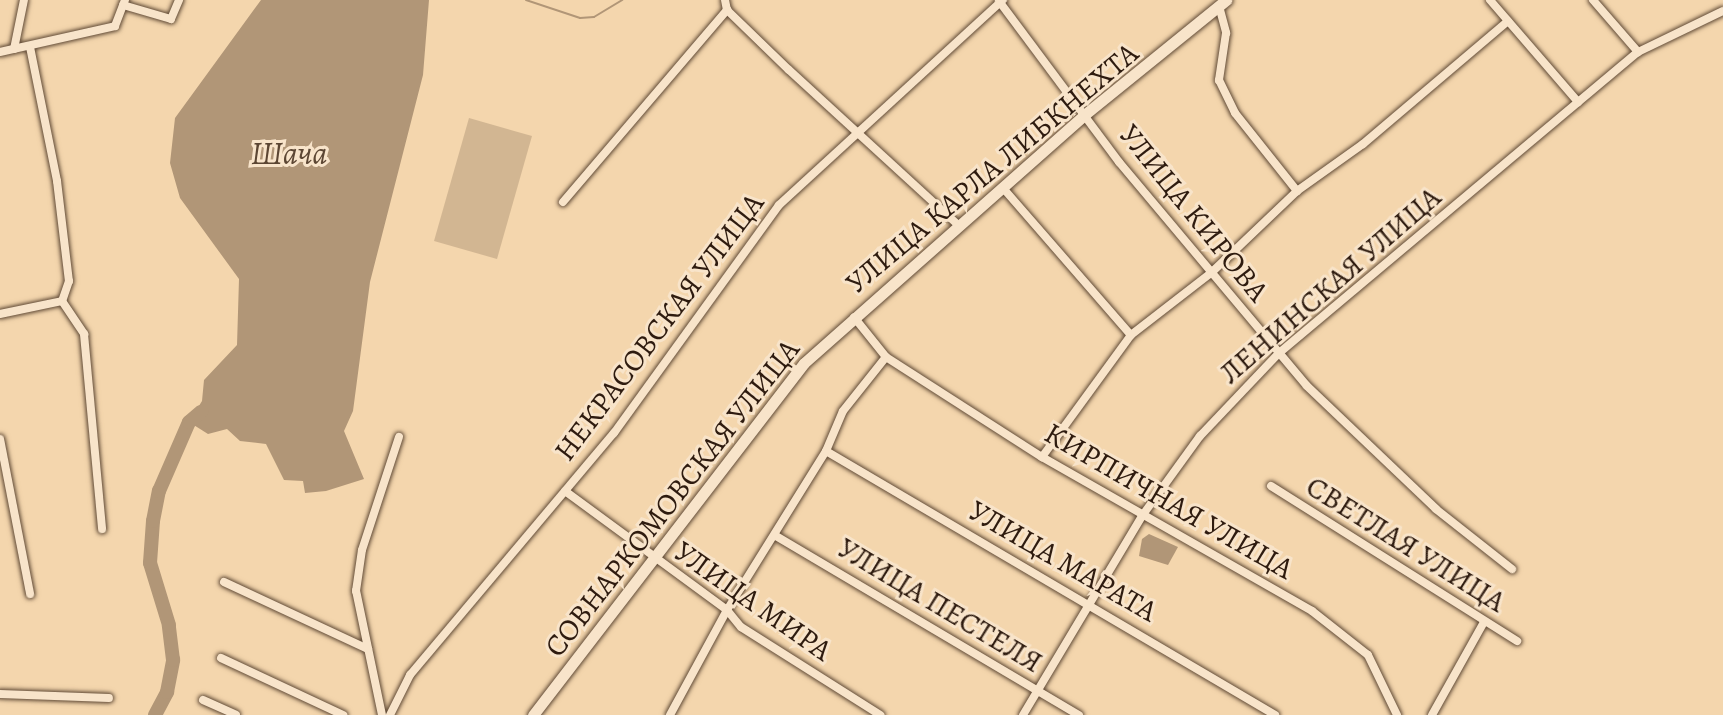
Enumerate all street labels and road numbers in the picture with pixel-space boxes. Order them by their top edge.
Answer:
street label: УЛИЦА КАРЛА ЛИБКНЕХТА [838,35,1146,301]
street label: УЛИЦА КИРОВА [1112,117,1276,309]
street label: ЛЕНИНСКАЯ УЛИЦА [1212,179,1448,391]
street label: НЕКРАСОВСКАЯ УЛИЦА [547,186,771,468]
street label: СОВНАРКОМОВСКАЯ УЛИЦА [537,332,807,664]
street label: КИРПИЧНАЯ УЛИЦА [1038,415,1300,587]
street label: СВЕТЛАЯ УЛИЦА [1300,468,1512,620]
street label: УЛИЦА МАРАТА [962,492,1164,630]
street label: УЛИЦА ПЕСТЕЛЯ [831,530,1049,680]
street label: УЛИЦА МИРА [667,533,839,669]

